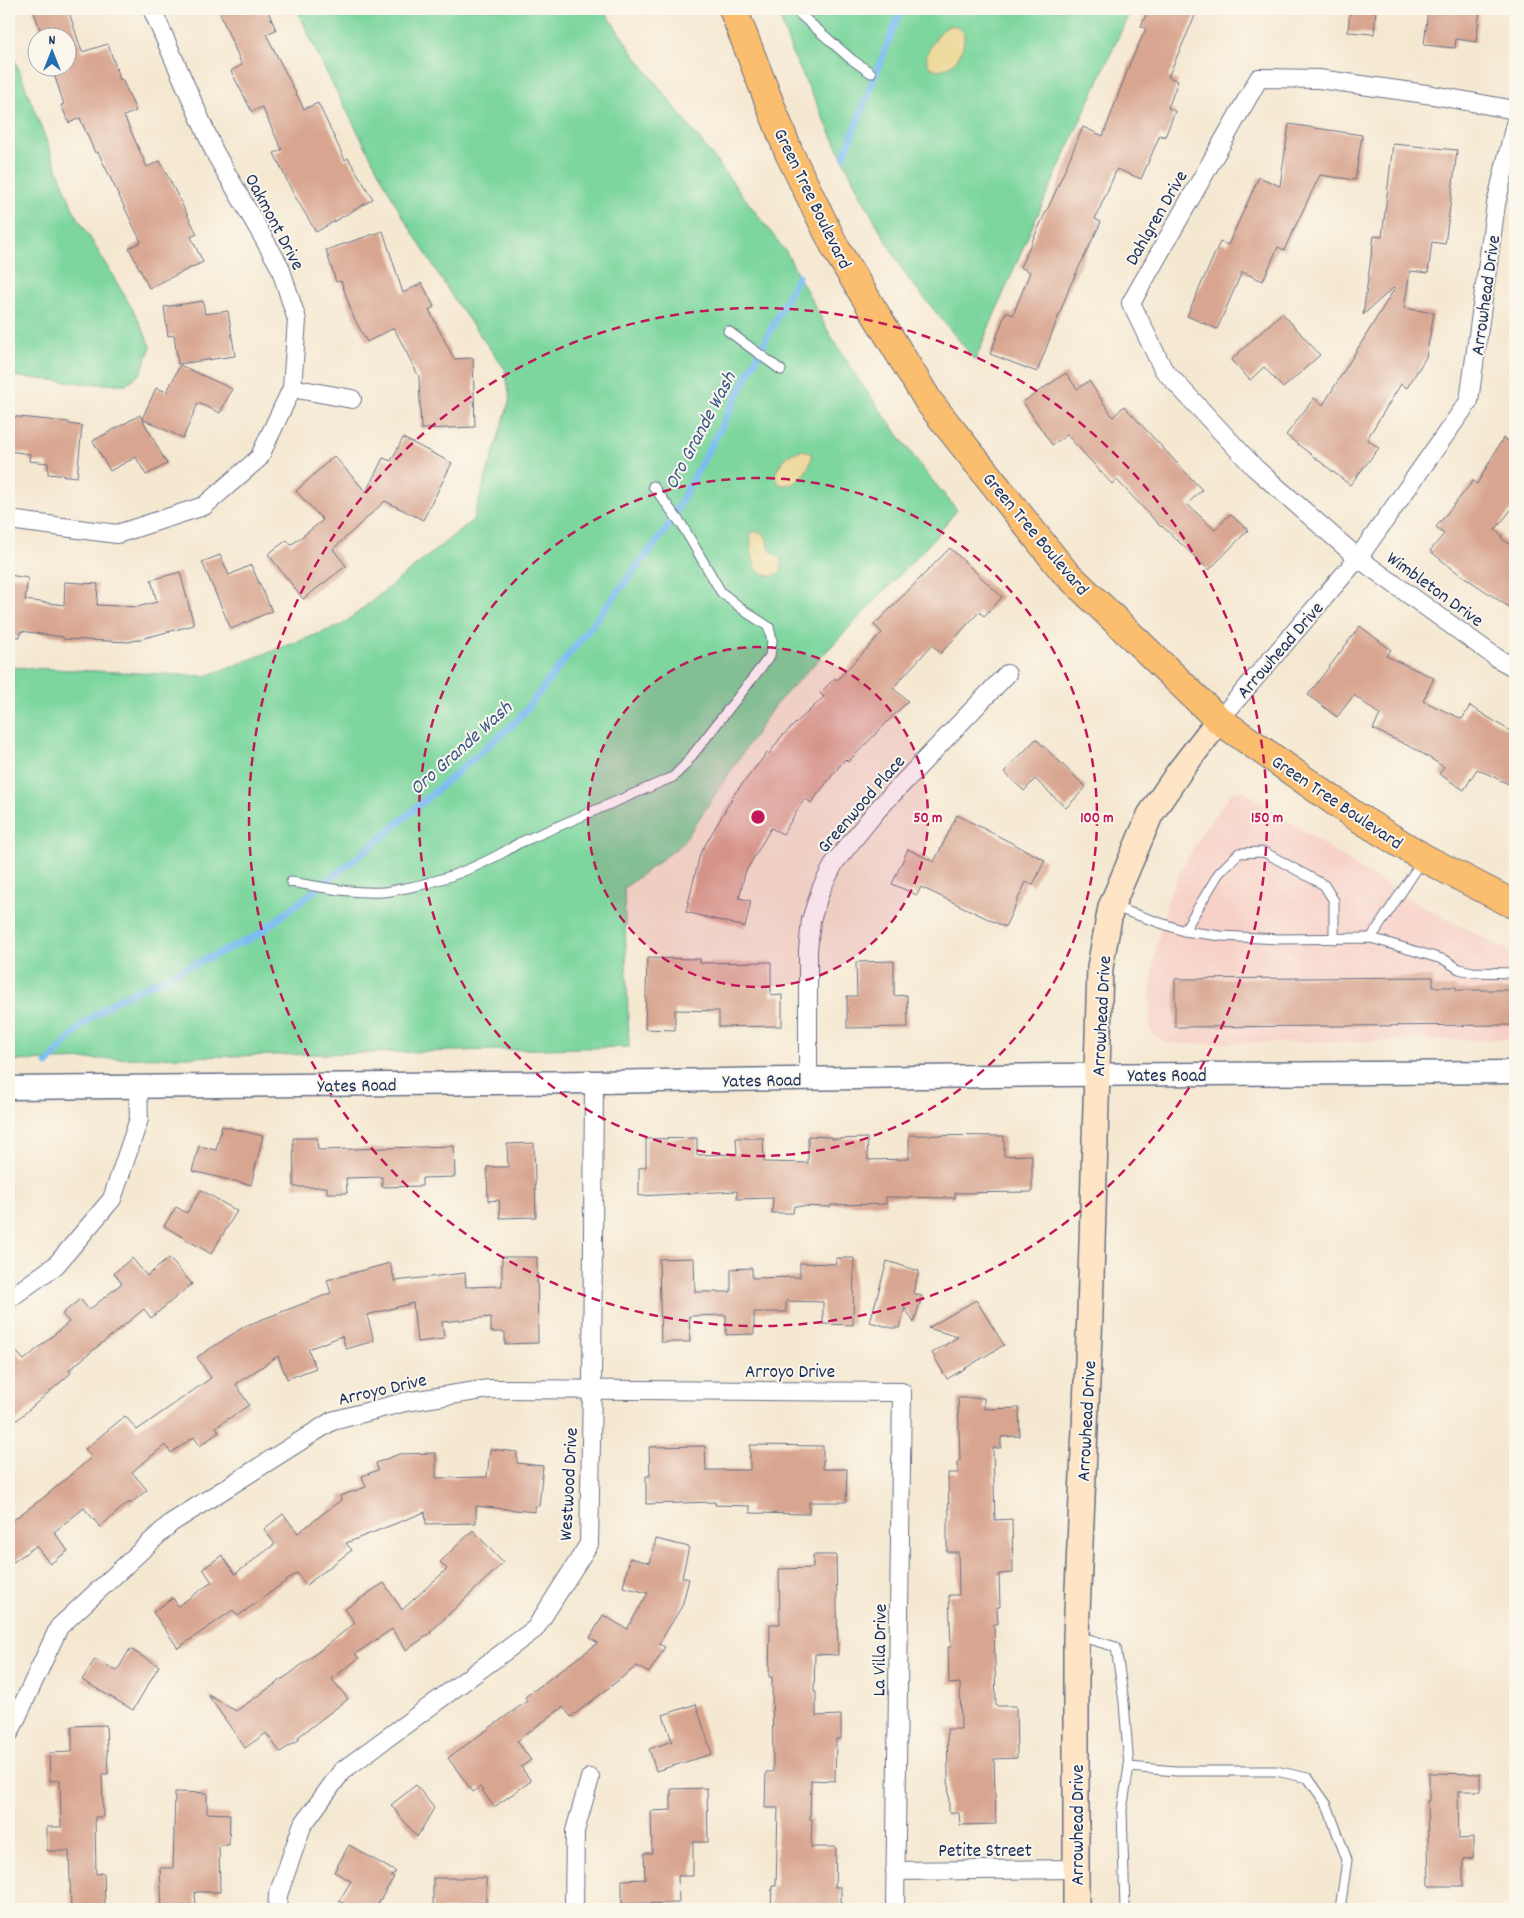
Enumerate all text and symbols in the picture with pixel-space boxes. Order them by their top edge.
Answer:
north arrow [28,28,78,78]
text: N [49,31,56,51]
street label: Green Tree Boulevard [765,125,857,274]
street label: Dahlgren Drive [1120,166,1196,271]
street label: Oakmont Drive [236,170,310,276]
street label: Arrowhead Drive [1466,234,1509,357]
water label: Oro Grande Wash [659,367,745,495]
street label: Green Tree Boulevard [975,468,1094,603]
street label: Wimbleton Drive [1380,546,1488,635]
street label: Arrowhead Drive [1232,597,1332,706]
water label: Oro Grande Wash [404,695,520,803]
street label: Greenwood Place [812,750,913,860]
street label: Green Tree Boulevard [1265,750,1407,858]
centre of rings [749,808,767,826]
text: 50 m [914,808,942,830]
text: 100 m [1080,808,1114,830]
text: 150 m [1251,808,1283,830]
street label: Arrowhead Drive [1087,955,1120,1077]
street label: Yates Road [1127,1064,1207,1091]
street label: Yates Road [722,1068,802,1097]
street label: Yates Road [317,1073,397,1102]
street label: Arroyo Drive [745,1360,835,1387]
street label: Arrowhead Drive [1072,1360,1105,1482]
street label: Arroyo Drive [336,1368,430,1415]
street label: Westwood Drive [554,1427,587,1541]
street label: La Villa Drive [867,1604,896,1697]
street label: Arrowhead Drive [1066,1764,1093,1886]
street label: Petite Street [938,1839,1032,1866]

